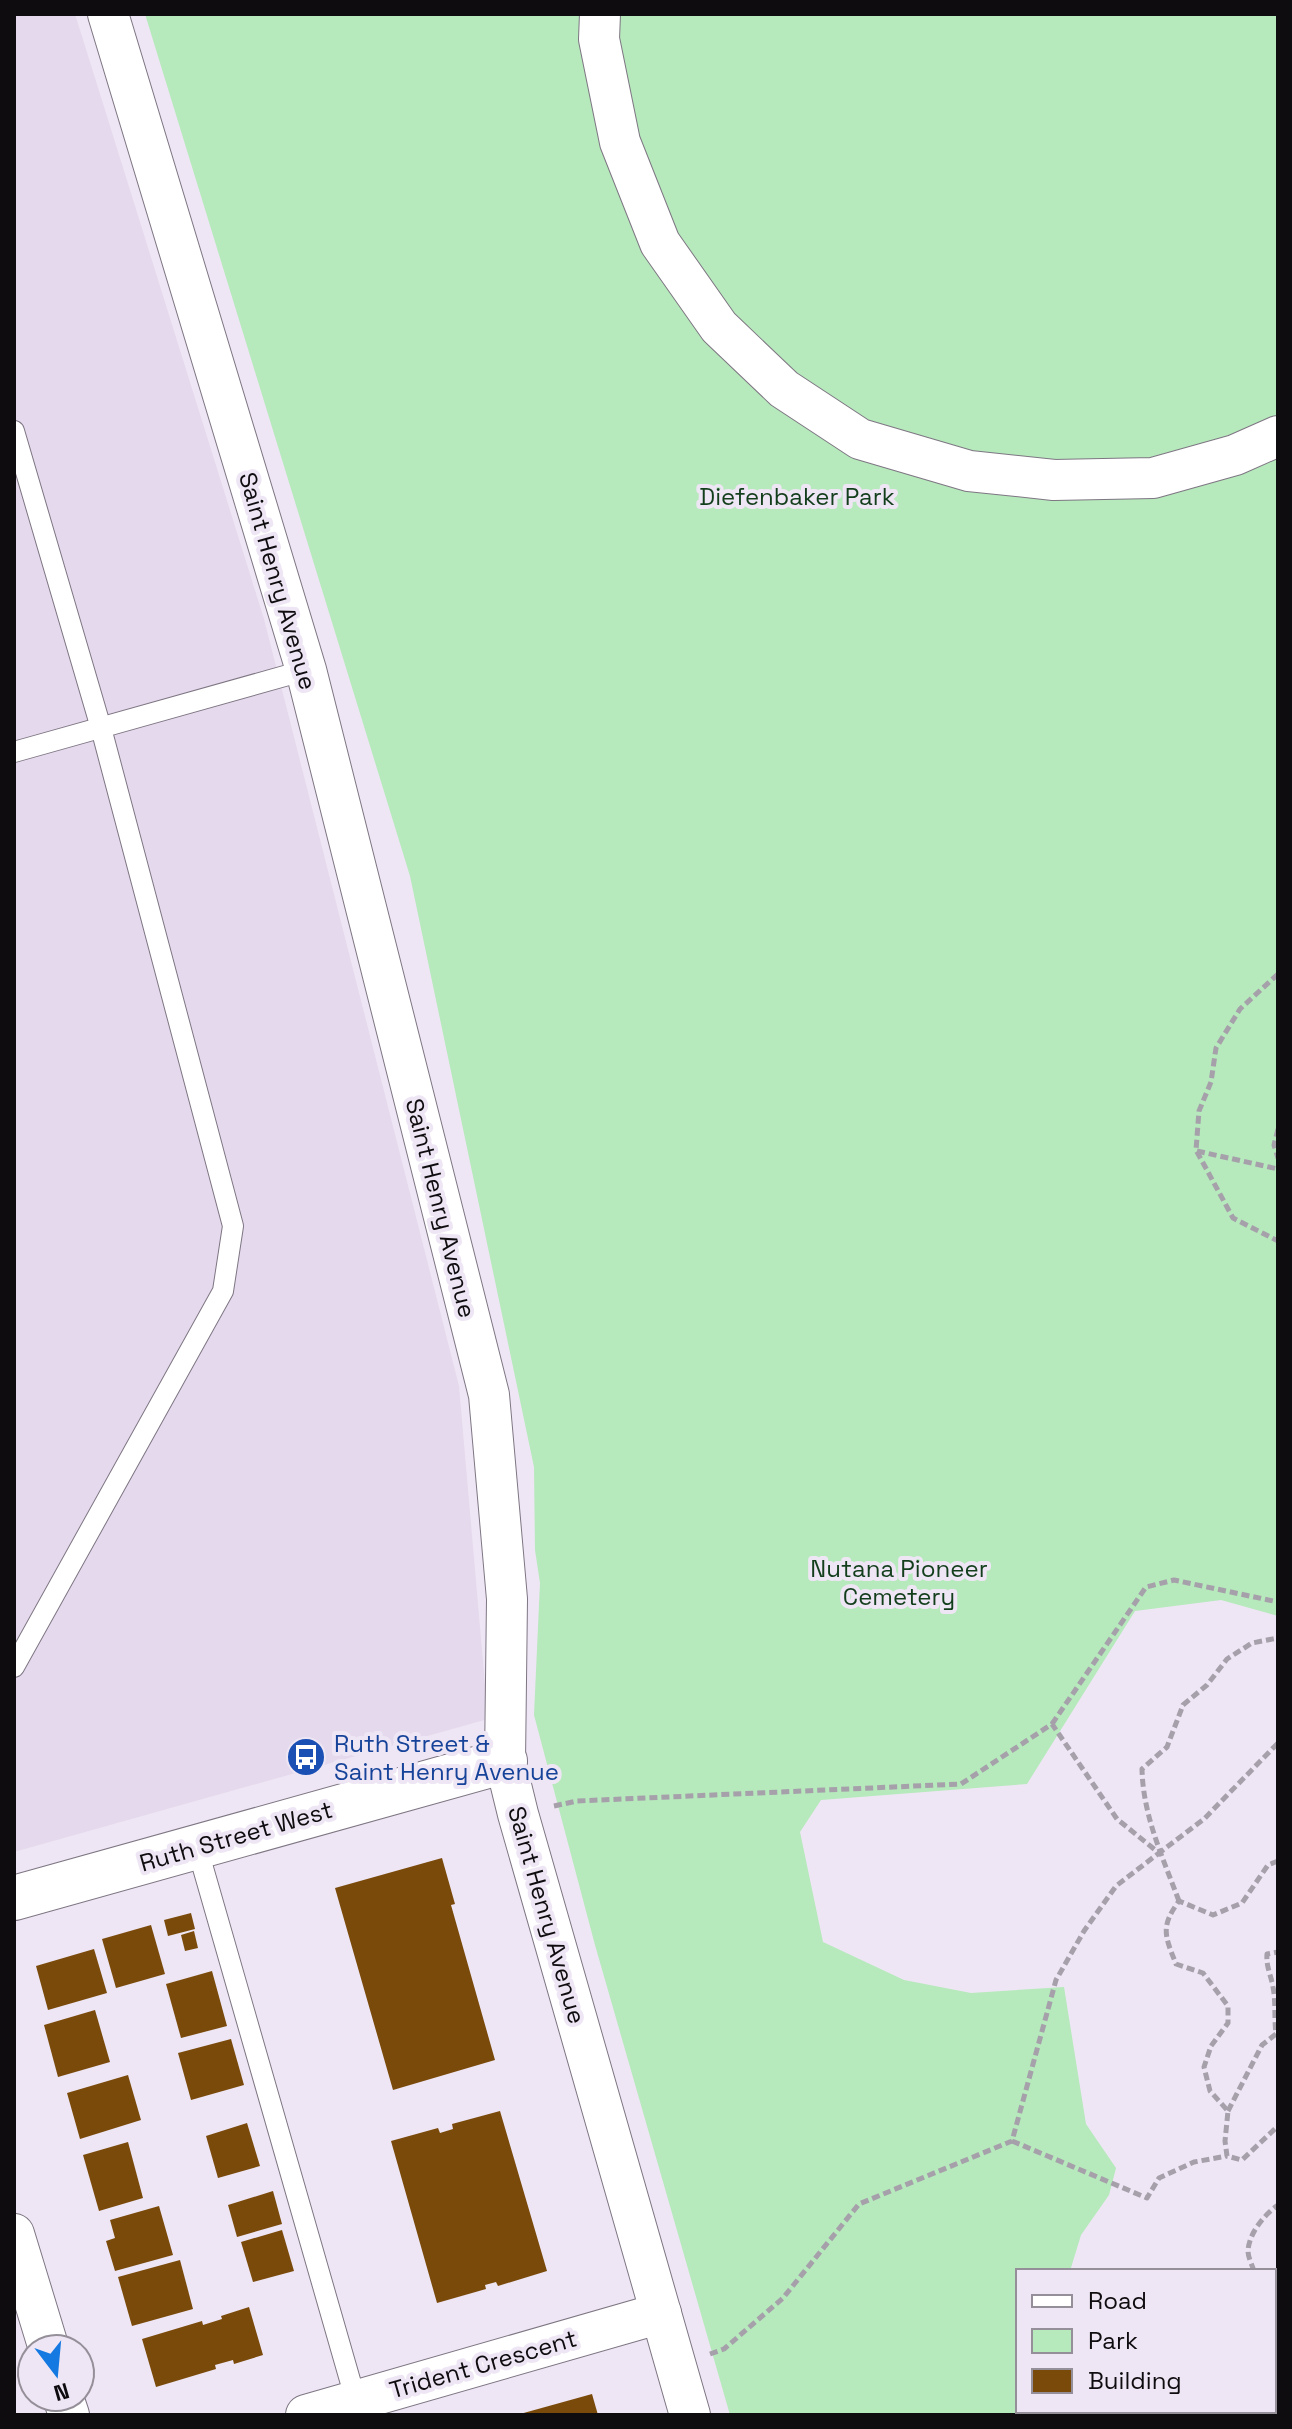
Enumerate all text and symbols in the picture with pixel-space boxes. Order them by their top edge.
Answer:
street label: Saint Henry Avenue [232,469,324,693]
park label: Diefenbaker Park [699,481,895,512]
street label: Saint Henry Avenue [399,1095,483,1321]
park label: Nutana Pioneer Cemetery [810,1553,988,1612]
place label: Ruth Street & Saint Henry Avenue [334,1728,559,1787]
bus stop icon: Ruth Street & Saint Henry Avenue [285,1736,327,1778]
street label: Ruth Street West [136,1794,336,1878]
street label: Saint Henry Avenue [501,1803,593,2027]
legend [1016,2269,1276,2413]
text: Road [1088,2285,1147,2316]
street label: Trident Crescent [386,2322,580,2406]
text: Park [1088,2325,1138,2356]
north arrow [16,2333,96,2413]
text: Building [1088,2365,1182,2396]
text: N [51,2377,72,2408]

